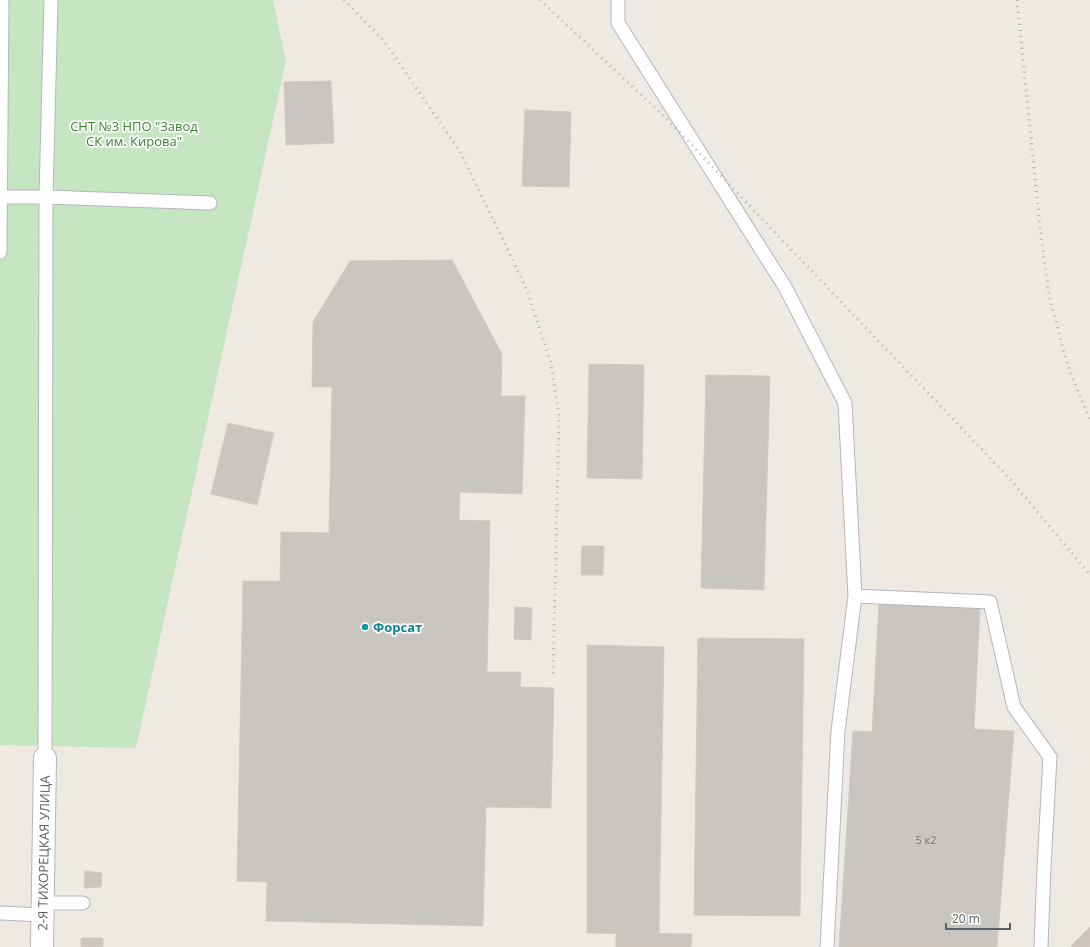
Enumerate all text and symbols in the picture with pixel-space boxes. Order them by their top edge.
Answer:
park label: СНТ №3 НПО "Завод СК им. Кирова" [70,117,198,150]
place label: Форсат [373,618,422,636]
marker: Форсат [360,622,370,632]
street label: 2-Я ТИХОРЕЦКАЯ УЛИЦА [33,774,54,931]
house number: 5 к2 [915,832,937,847]
scale bar [946,905,1010,931]
text: 20 m [952,910,980,927]

